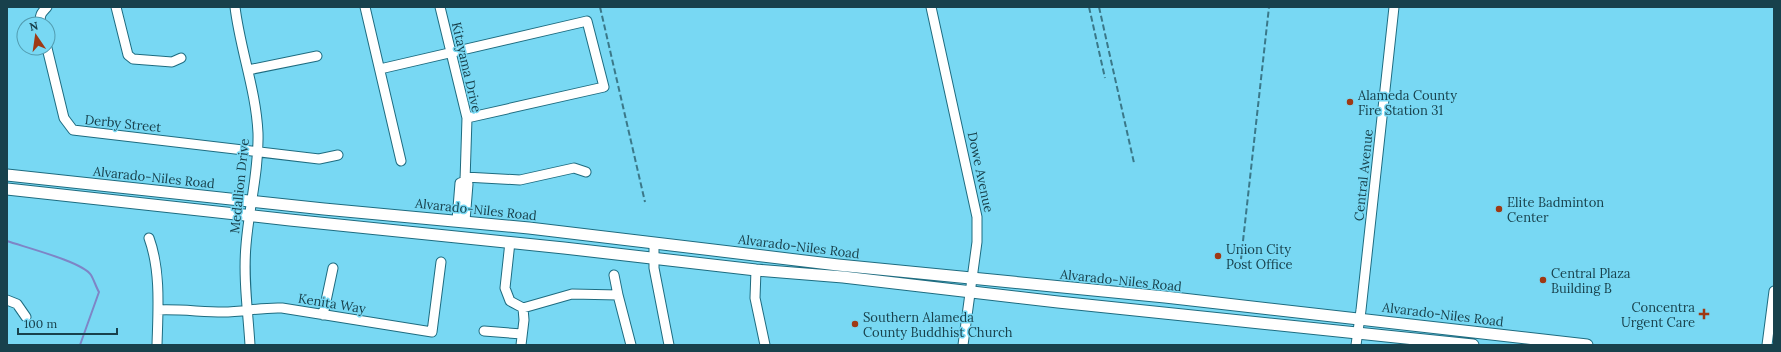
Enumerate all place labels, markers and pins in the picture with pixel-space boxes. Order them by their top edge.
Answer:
place label: Alameda County Fire Station 31 [1357,87,1457,119]
marker: Alameda County Fire Station 31 [1345,97,1355,107]
place label: Elite Badminton Center [1507,194,1604,226]
marker: Elite Badminton Center [1494,204,1504,214]
place label: Union City Post Office [1226,241,1293,273]
marker: Union City Post Office [1213,251,1223,261]
place label: Central Plaza Building B [1551,265,1631,297]
marker: Central Plaza Building B [1538,275,1548,285]
place label: Concentra Urgent Care [1621,299,1695,331]
marker: Concentra Urgent Care [1698,308,1710,320]
place label: Southern Alameda County Buddhist Church [863,309,1013,341]
marker: Southern Alameda County Buddhist Church [850,319,860,329]

